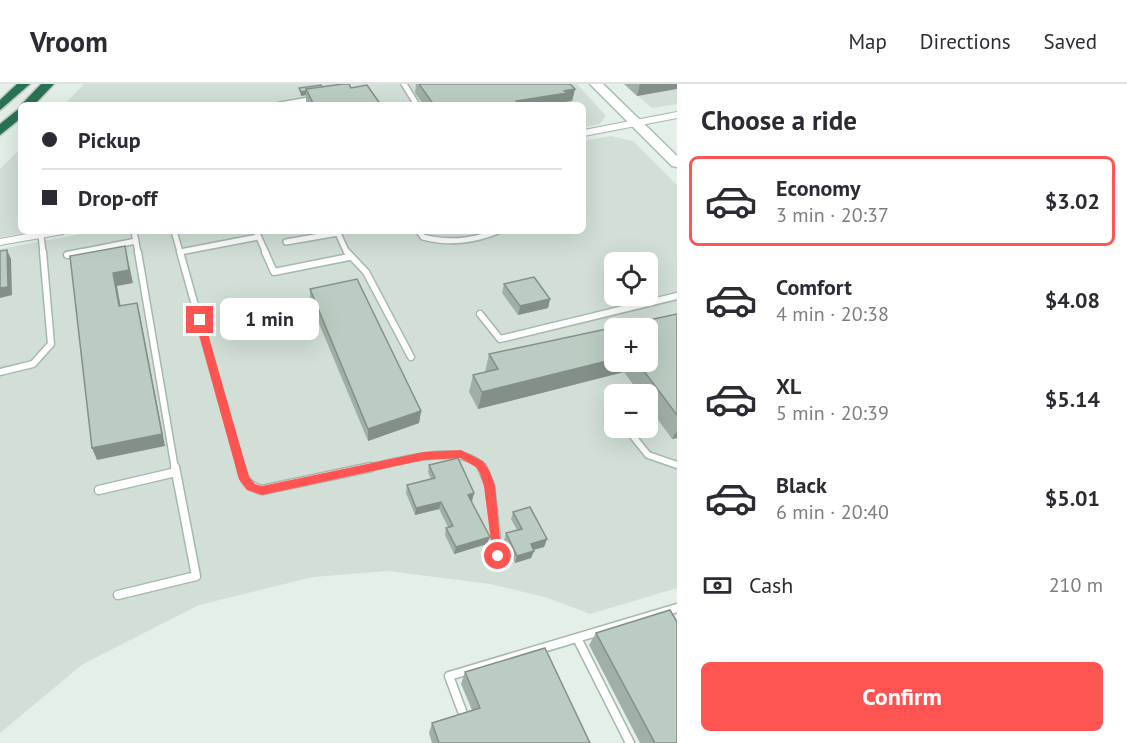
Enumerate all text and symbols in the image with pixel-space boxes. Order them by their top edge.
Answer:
text: Vroom [30,23,108,60]
text: Map [848,28,887,55]
text: Directions [920,28,1011,55]
text: Saved [1044,28,1097,55]
text: Choose a ride [701,103,857,137]
text: Pickup [78,126,141,154]
icon: car [704,174,758,228]
text: Economy [776,174,860,202]
text: Drop-off [78,184,157,212]
text: $3.02 [1045,187,1100,215]
text: 3 min · 20:37 [776,202,889,228]
map controls [604,252,658,438]
button: locate [604,252,658,306]
icon: car [704,273,758,327]
text: Comfort [776,273,852,301]
text: $4.08 [1045,286,1100,314]
callout: 1 min [221,299,320,341]
text: 4 min · 20:38 [776,301,889,327]
route end [186,306,213,333]
text: 1 min [245,306,294,332]
button: + [604,318,658,372]
icon: car [704,372,758,426]
text: XL [776,372,801,400]
button: − [604,384,658,438]
text: $5.14 [1045,385,1100,413]
text: 5 min · 20:39 [776,400,889,426]
icon: car [704,471,758,525]
text: Black [776,471,827,499]
text: $5.01 [1045,484,1100,512]
text: 6 min · 20:40 [776,499,889,525]
route start [484,542,511,569]
icon: cash [701,569,734,602]
text: Cash [749,571,793,599]
text: 210 m [1049,572,1103,598]
button: Confirm [701,662,1103,731]

